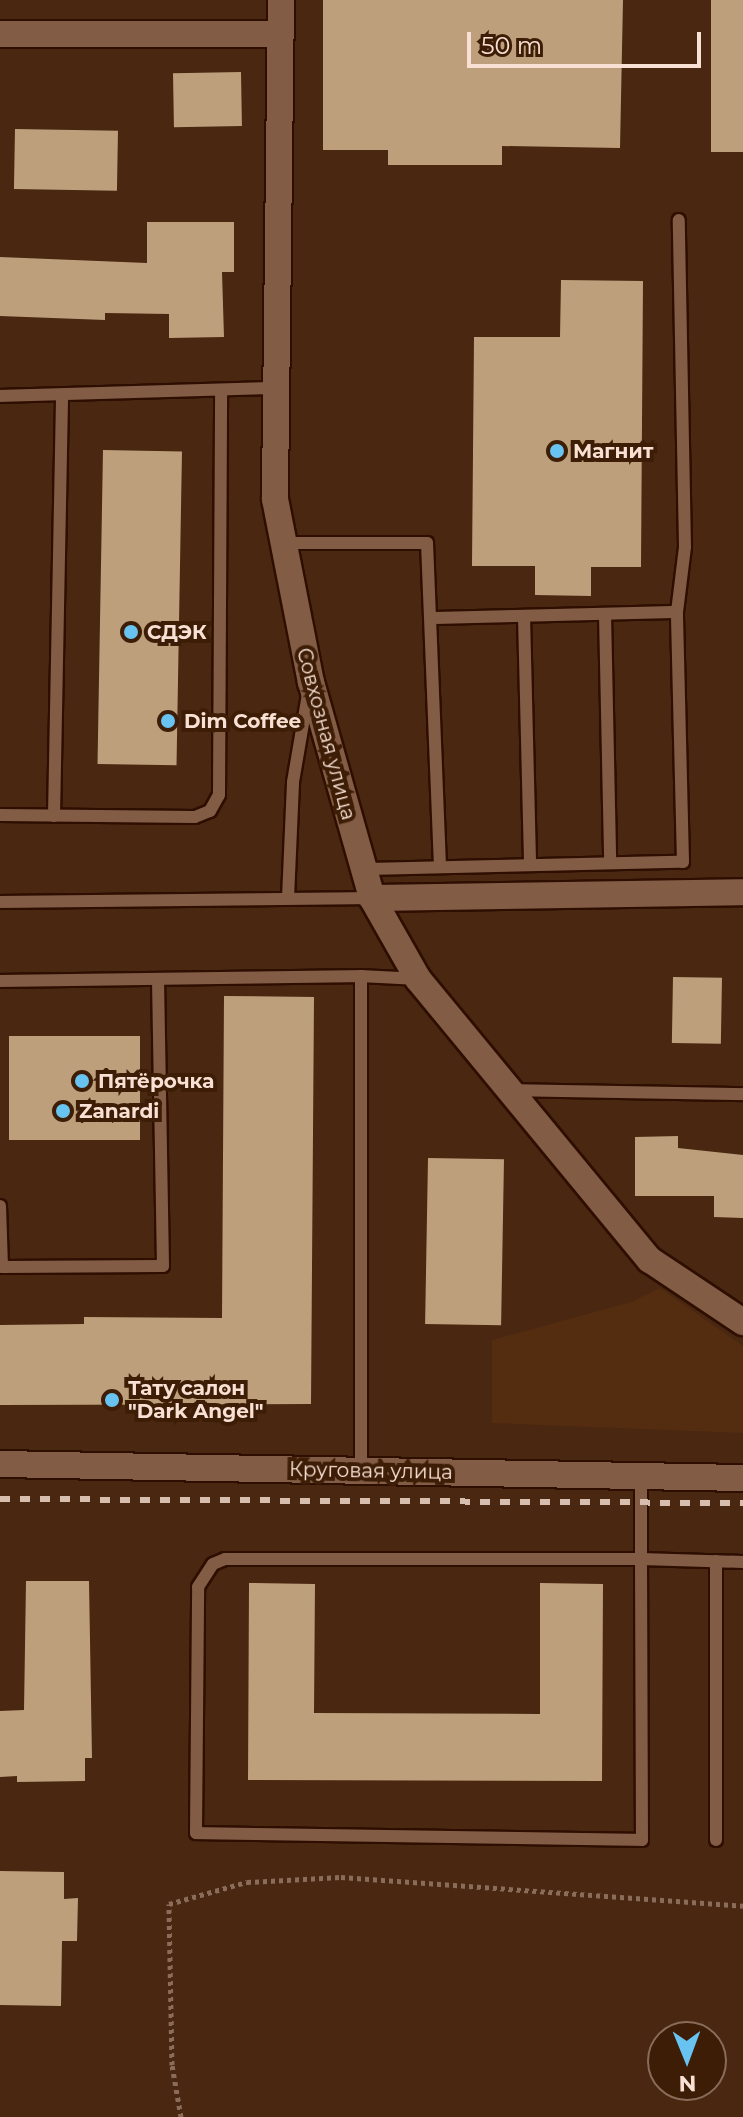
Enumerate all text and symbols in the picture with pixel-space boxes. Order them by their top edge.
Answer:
scale bar [471,16,705,66]
text: 50 m [481,31,542,60]
place label: Магнит [573,439,653,463]
marker: Магнит [548,442,566,460]
place label: СДЭК [147,620,207,644]
marker: СДЭК [122,623,140,641]
street label: Совхозная улица [291,645,361,823]
place label: Dim Coffee [184,709,301,733]
marker: Dim Coffee [159,712,177,730]
place label: Пятёрочка [98,1069,214,1093]
marker: Пятёрочка [73,1072,91,1090]
place label: Zanardi [79,1099,159,1123]
marker: Zanardi [54,1102,72,1120]
place label: Тату салон "Dark Angel" [128,1376,264,1423]
marker: Тату салон "Dark Angel" [103,1391,121,1409]
street label: Круговая улица [289,1458,453,1484]
north arrow [647,2021,727,2101]
text: N [678,2070,697,2097]

